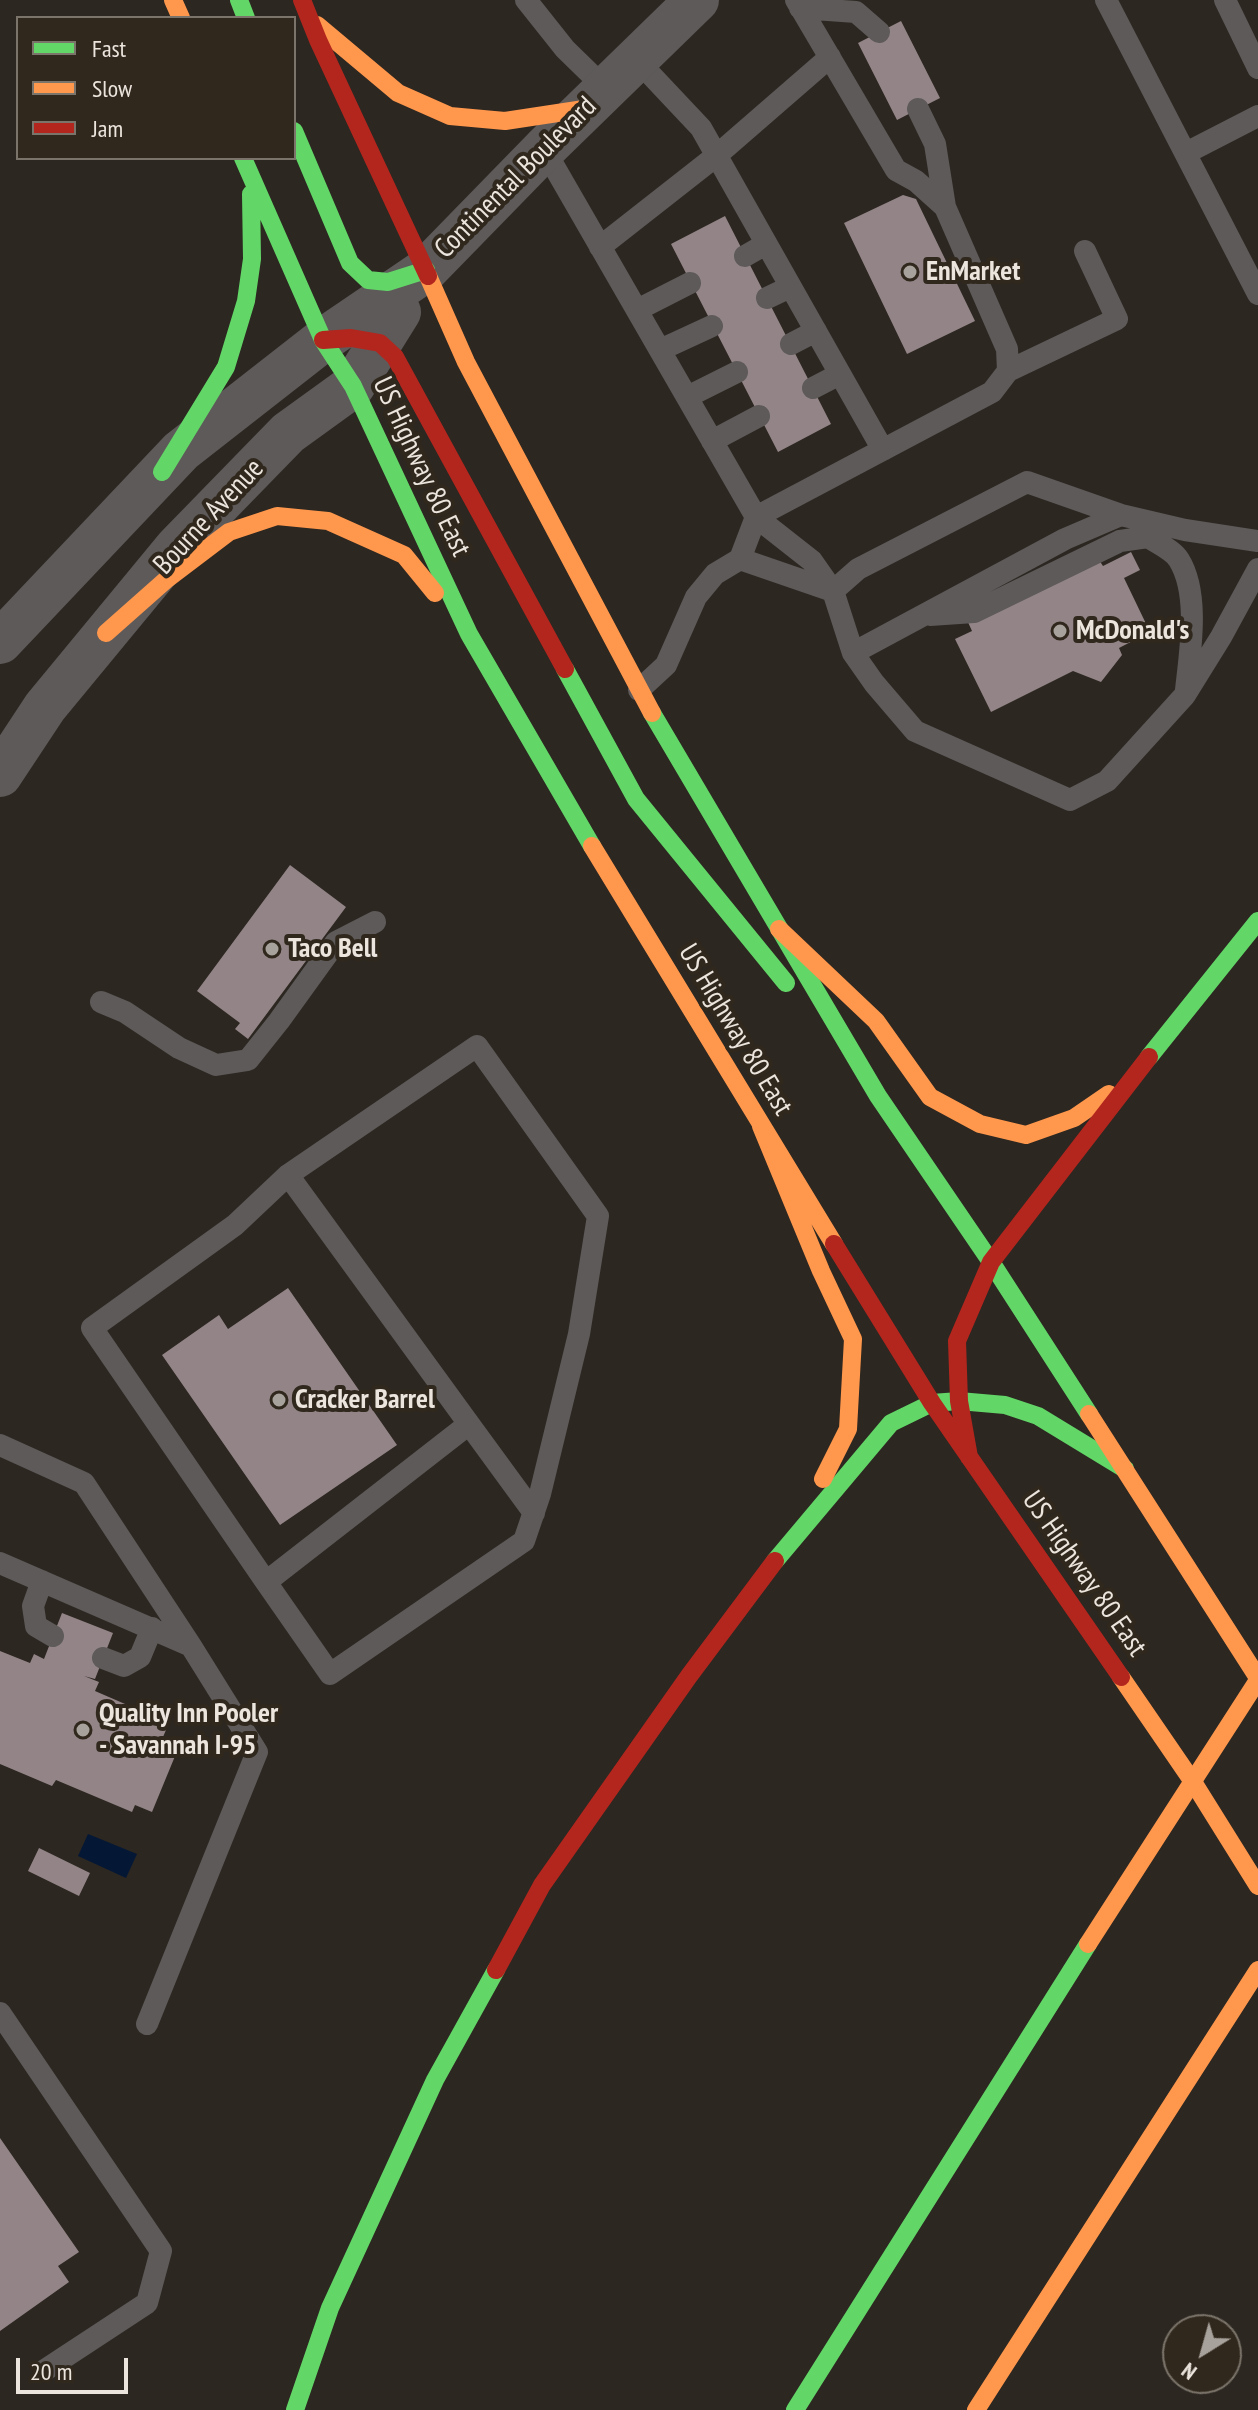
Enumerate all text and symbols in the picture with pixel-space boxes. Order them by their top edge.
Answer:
legend [16,16,296,160]
text: Fast [92,33,126,64]
text: Slow [92,73,132,104]
street label: Continental Boulevard [428,90,604,266]
text: Jam [92,113,123,144]
place label: EnMarket [926,255,1020,289]
marker: EnMarket [901,263,919,281]
street label: US Highway 80 East [365,372,477,562]
street label: Bourne Avenue [147,452,271,582]
place label: McDonald's [1076,614,1189,648]
marker: McDonald's [1051,622,1069,640]
place label: Taco Bell [288,932,377,966]
street label: US Highway 80 East [671,938,799,1122]
marker: Taco Bell [263,940,281,958]
place label: Cracker Barrel [295,1383,435,1417]
marker: Cracker Barrel [270,1391,288,1409]
street label: US Highway 80 East [1015,1485,1153,1663]
place label: Quality Inn Pooler - Savannah I-95 [99,1697,278,1763]
marker: Quality Inn Pooler - Savannah I-95 [74,1721,92,1739]
north arrow [1162,2314,1242,2394]
scale bar [20,2342,132,2392]
text: 20 m [30,2356,72,2387]
text: N [1176,2357,1202,2386]

